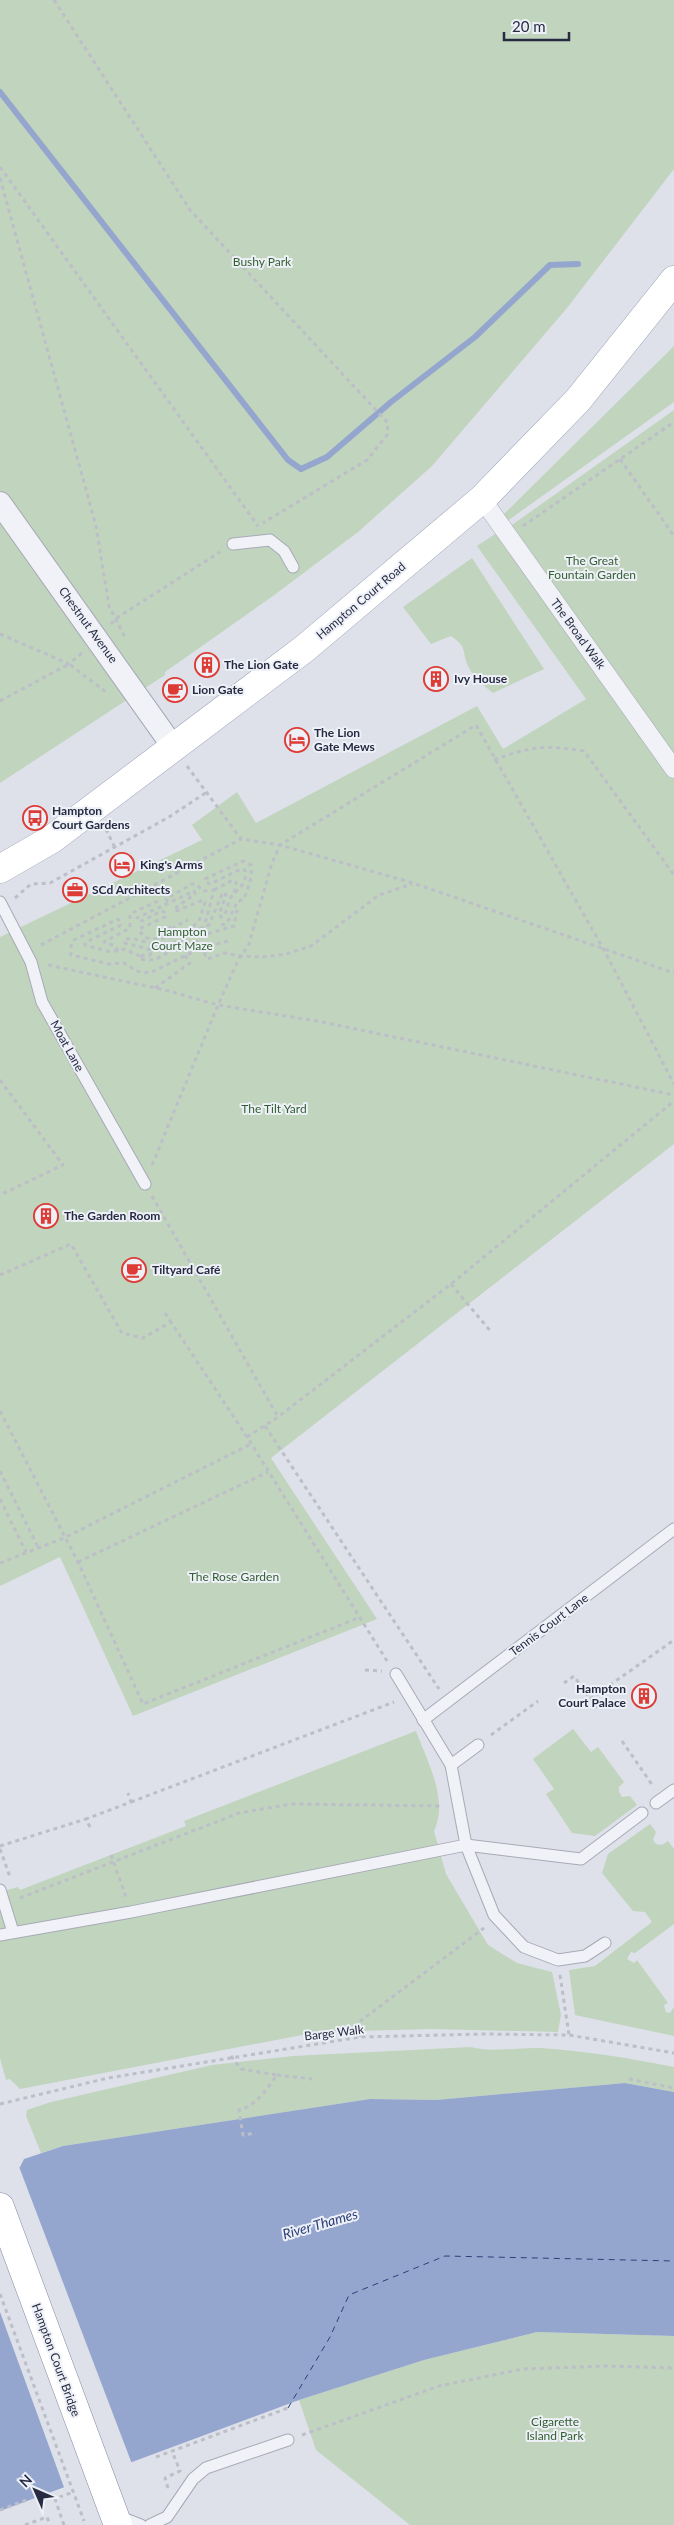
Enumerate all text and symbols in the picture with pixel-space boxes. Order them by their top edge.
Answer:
scale bar [504,10,569,42]
text: 20 m [512,17,546,35]
park label: Bushy Park [233,254,292,269]
park label: The Great Fountain Garden [548,553,636,582]
street label: Hampton Court Road [313,559,408,642]
street label: Chestnut Avenue [56,584,121,666]
street label: The Broad Walk [548,595,610,673]
building icon: The Lion Gate [194,652,220,678]
place label: The Lion Gate [224,657,299,672]
building icon: Ivy House [423,666,449,692]
place label: Ivy House [454,671,508,686]
cafe icon: Lion Gate [162,677,188,703]
place label: Lion Gate [192,682,244,697]
place label: The Lion Gate Mews [314,725,375,754]
hotel icon: The Lion Gate Mews [284,727,310,753]
place label: Hampton Court Gardens [52,803,130,832]
bus stop icon: Hampton Court Gardens [22,805,48,831]
hotel icon: King's Arms [109,852,135,878]
place label: King's Arms [140,857,203,872]
office icon: SCd Architects [62,877,88,903]
place label: SCd Architects [92,882,170,897]
park label: Hampton Court Maze [151,924,213,953]
street label: Moat Lane [47,1018,88,1074]
park label: The Tilt Yard [241,1101,307,1116]
building icon: The Garden Room [33,1203,59,1229]
place label: The Garden Room [64,1208,160,1223]
cafe icon: Tiltyard Café [121,1257,147,1283]
place label: Tiltyard Café [152,1262,221,1277]
park label: The Rose Garden [189,1569,279,1584]
street label: Tennis Court Lane [506,1590,591,1659]
place label: Hampton Court Palace [558,1681,627,1710]
building icon: Hampton Court Palace [631,1683,657,1709]
street label: Barge Walk [303,2021,365,2044]
water label: River Thames [280,2205,360,2242]
street label: Hampton Court Bridge [29,2301,84,2419]
park label: Cigarette Island Park [526,2414,584,2443]
north arrow [10,2465,60,2515]
text: N [16,2471,35,2490]

